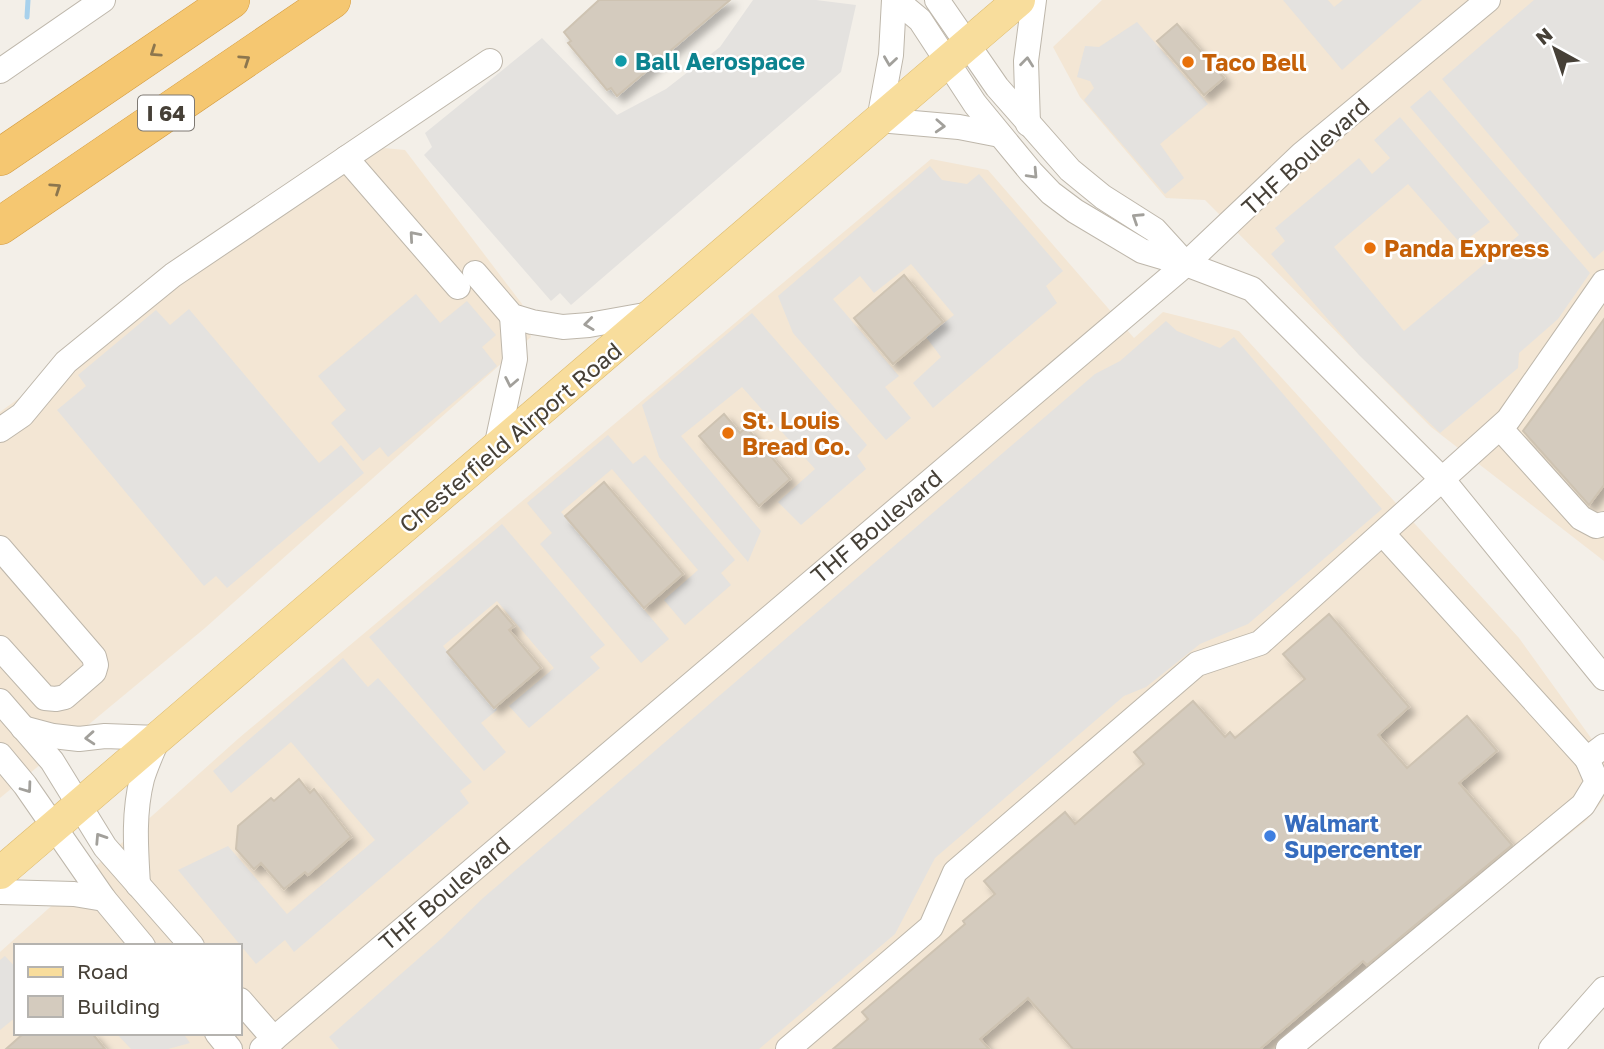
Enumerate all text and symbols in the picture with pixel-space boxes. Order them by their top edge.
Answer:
north arrow [1520,14,1590,84]
text: N [1531,22,1557,49]
one-way arrow [149,44,162,57]
place label: Ball Aerospace [635,47,805,75]
place label: Taco Bell [1202,48,1307,76]
marker: Ball Aerospace [613,53,629,69]
marker: Taco Bell [1180,54,1196,70]
one-way arrow [237,55,250,68]
one-way arrow [882,55,897,67]
one-way arrow [1019,56,1034,67]
street label: THF Boulevard [1235,91,1375,221]
road number: I 64 [138,96,194,130]
one-way arrow [935,118,946,133]
one-way arrow [1025,166,1038,179]
one-way arrow [49,183,62,196]
one-way arrow [1131,214,1144,227]
one-way arrow [410,231,422,244]
place label: Panda Express [1384,234,1549,262]
marker: Panda Express [1362,240,1378,256]
one-way arrow [584,316,595,331]
street label: Chesterfield Airport Road [393,336,627,538]
one-way arrow [504,376,519,388]
place label: St. Louis Bread Co. [742,406,851,460]
marker: St. Louis Bread Co. [720,425,736,441]
street label: THF Boulevard [805,463,947,589]
one-way arrow [84,730,95,745]
one-way arrow [18,780,31,793]
place label: Walmart Supercenter [1284,809,1422,863]
marker: Walmart Supercenter [1262,828,1278,844]
street label: THF Boulevard [373,830,515,956]
one-way arrow [95,833,108,846]
legend [14,944,242,1035]
text: Road [77,958,128,984]
text: Building [77,993,160,1019]

